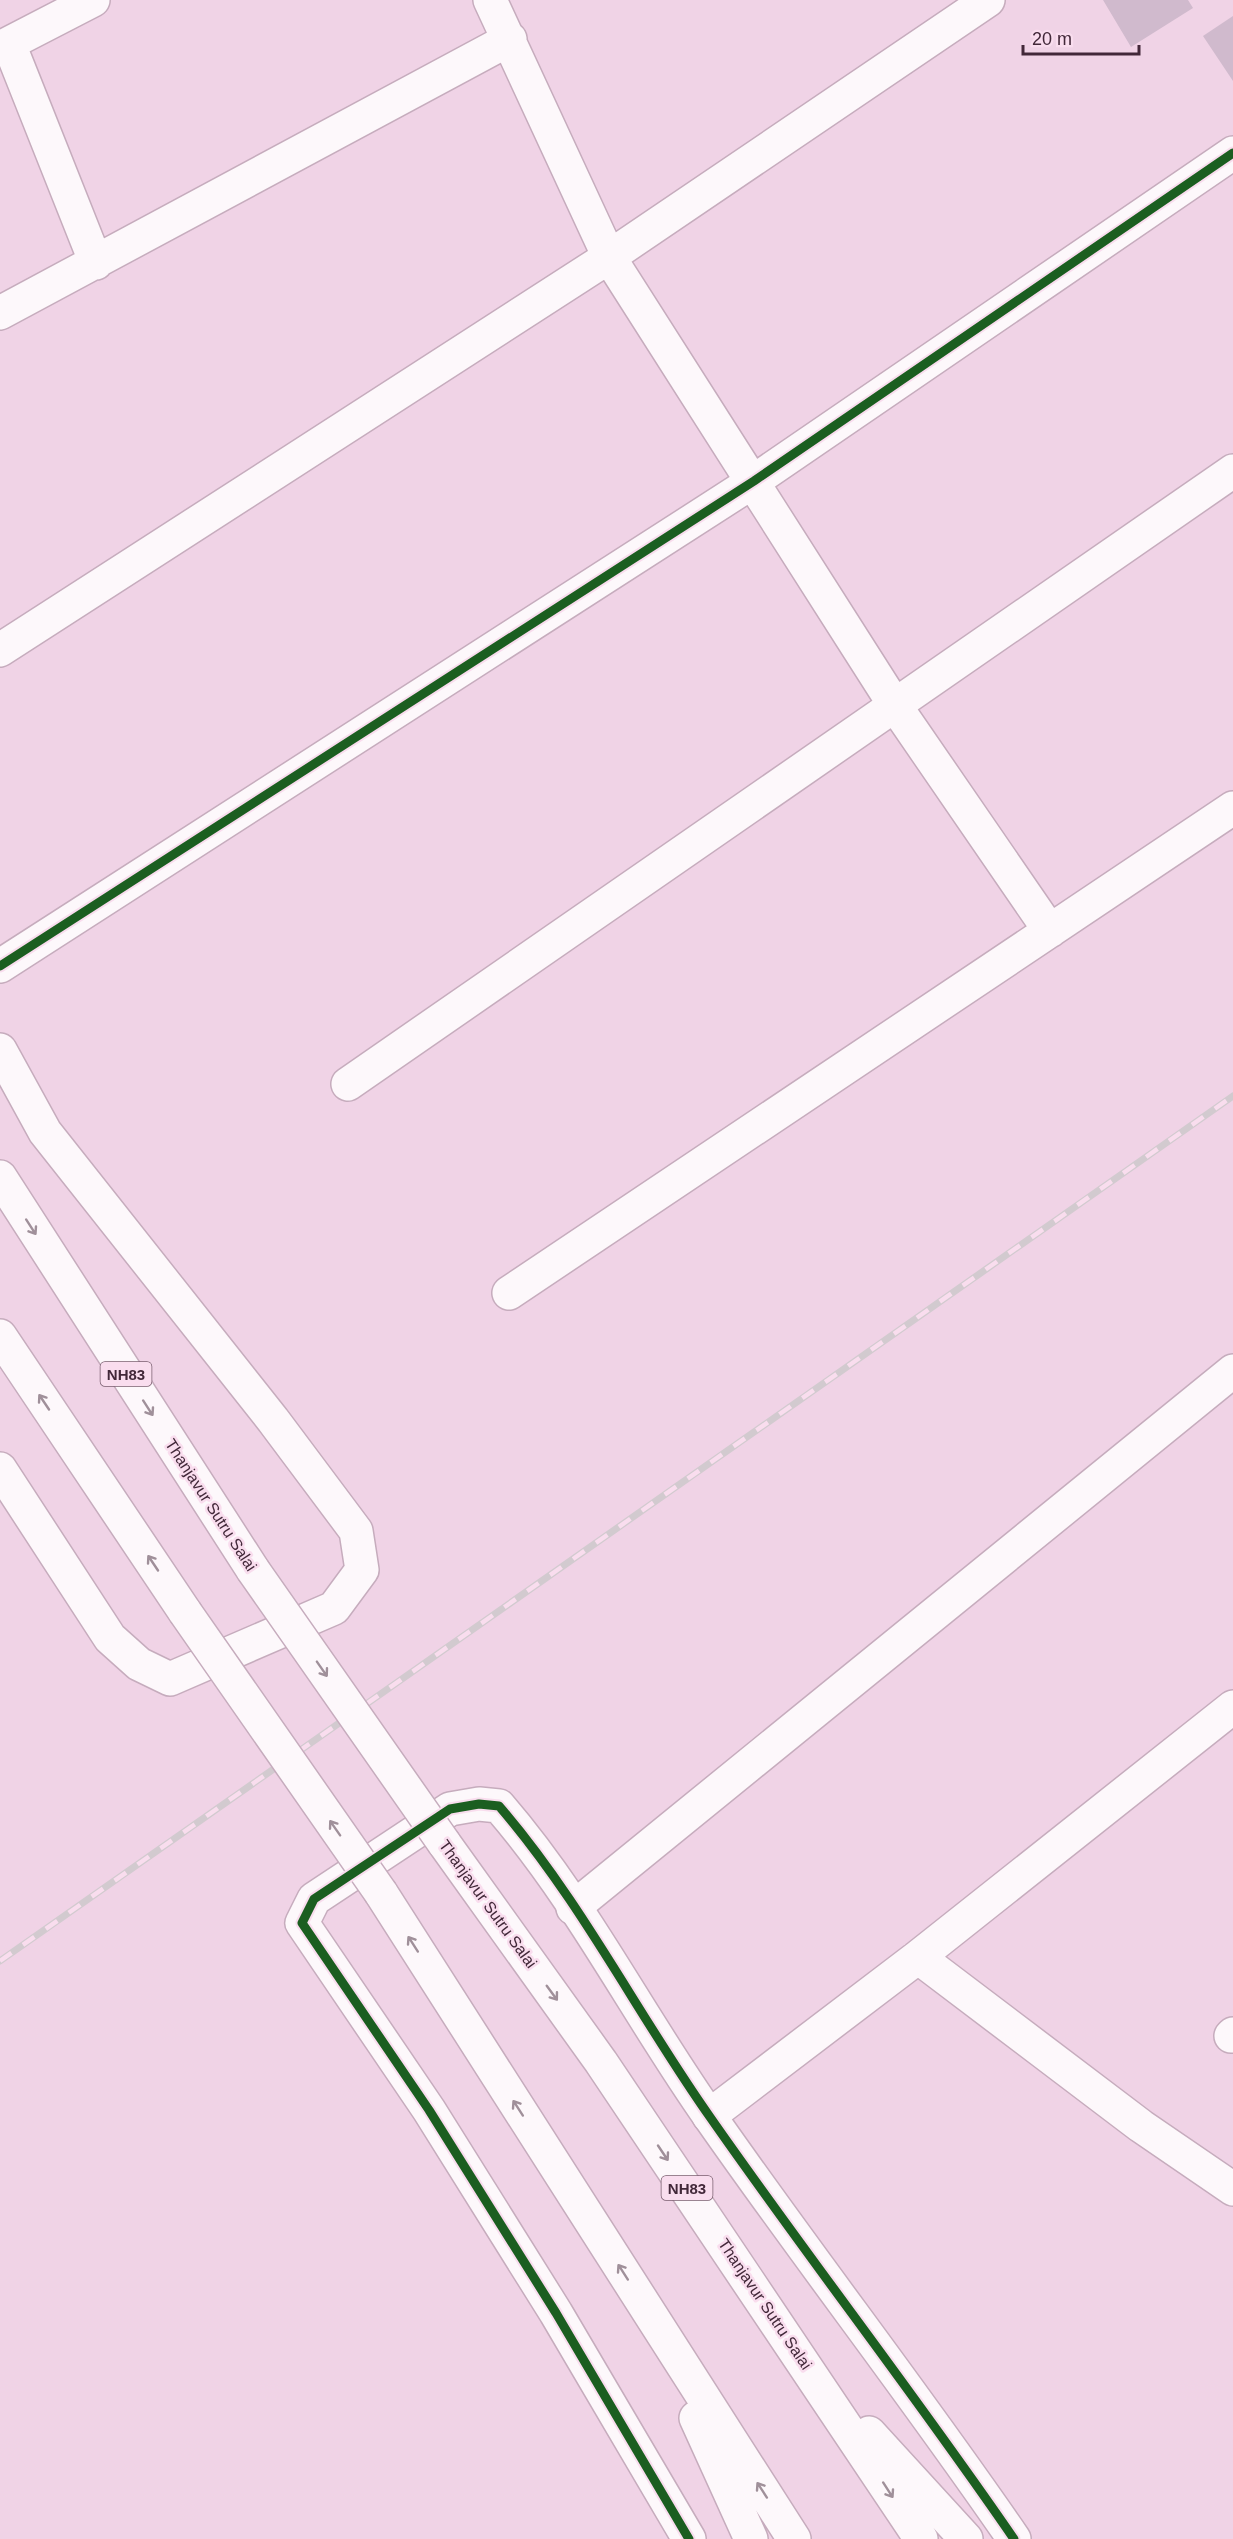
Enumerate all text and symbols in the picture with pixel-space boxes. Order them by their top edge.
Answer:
scale bar [1023,18,1138,56]
text: 20 m [1032,29,1072,49]
one-way arrow [25,1218,37,1235]
road number: NH83 [100,1362,152,1386]
one-way arrow [38,1394,50,1410]
one-way arrow [142,1399,154,1416]
street label: Thanjavur Sutru Salai [162,1436,260,1574]
one-way arrow [146,1555,159,1572]
one-way arrow [316,1661,328,1677]
one-way arrow [329,1820,341,1836]
street label: Thanjavur Sutru Salai [436,1837,540,1971]
one-way arrow [407,1936,419,1953]
one-way arrow [546,1984,558,2000]
one-way arrow [512,2100,524,2117]
one-way arrow [657,2144,669,2161]
road number: NH83 [662,2176,712,2200]
street label: Thanjavur Sutru Salai [715,2235,815,2373]
one-way arrow [617,2264,630,2281]
one-way arrow [882,2481,894,2497]
one-way arrow [756,2482,768,2499]

